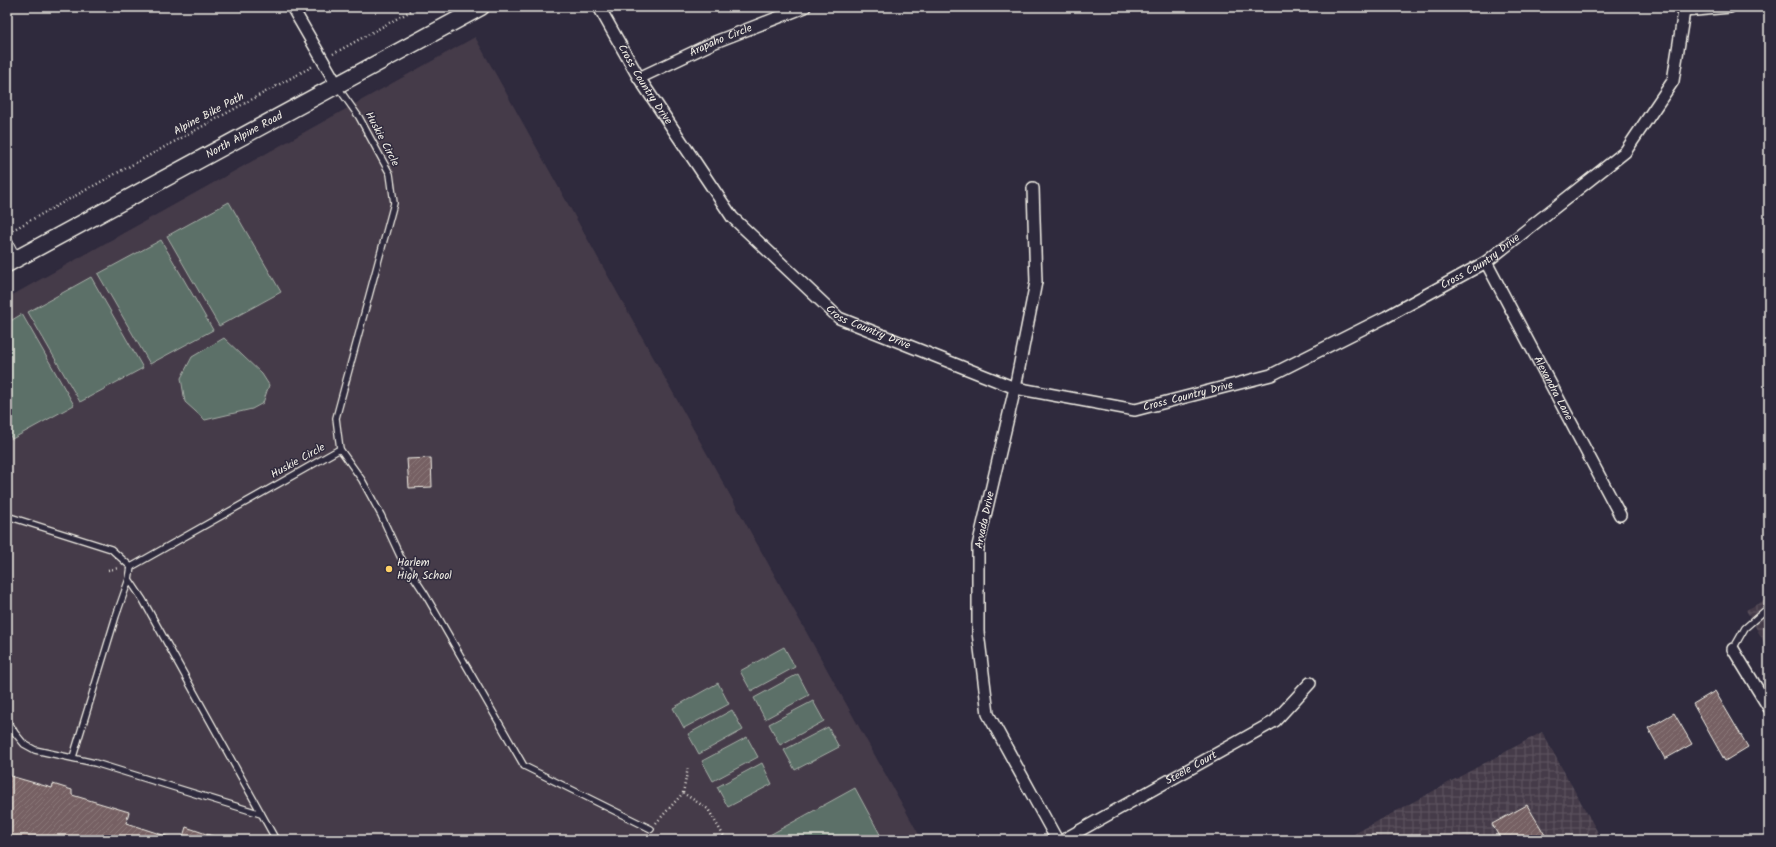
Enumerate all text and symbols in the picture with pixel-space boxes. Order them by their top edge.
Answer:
street label: Arapaho Circle [686,19,755,62]
street label: Cross Country Drive [613,41,677,128]
street label: Alpine Bike Path [170,88,248,140]
street label: North Alpine Road [203,107,287,164]
street label: Huskie Circle [360,108,404,170]
street label: Cross Country Drive [1437,229,1524,294]
street label: Cross Country Drive [821,300,913,355]
street label: Alexandra Lane [1528,353,1577,424]
street label: Cross Country Drive [1141,376,1235,417]
street label: Huskie Circle [267,439,329,483]
street label: Arvada Drive [970,490,1000,550]
place label: Harlem High School [397,554,452,585]
marker: Harlem High School [384,564,394,574]
street label: Steele Court [1162,746,1221,790]

